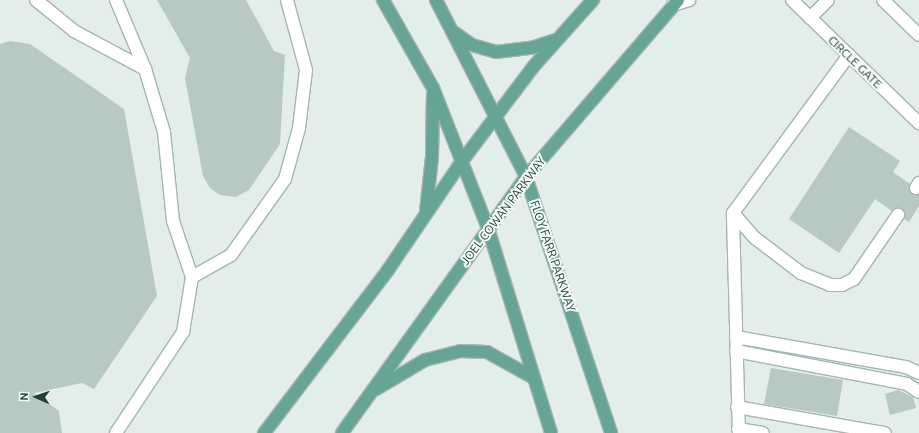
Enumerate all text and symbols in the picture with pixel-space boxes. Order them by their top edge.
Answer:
street label: CIRCLE GATE [825,33,885,91]
street label: JOEL COWAN PARKWAY [458,154,548,268]
street label: FLOY FARR PARKWAY [527,199,579,313]
north arrow [16,377,56,417]
text: N [18,392,30,401]

